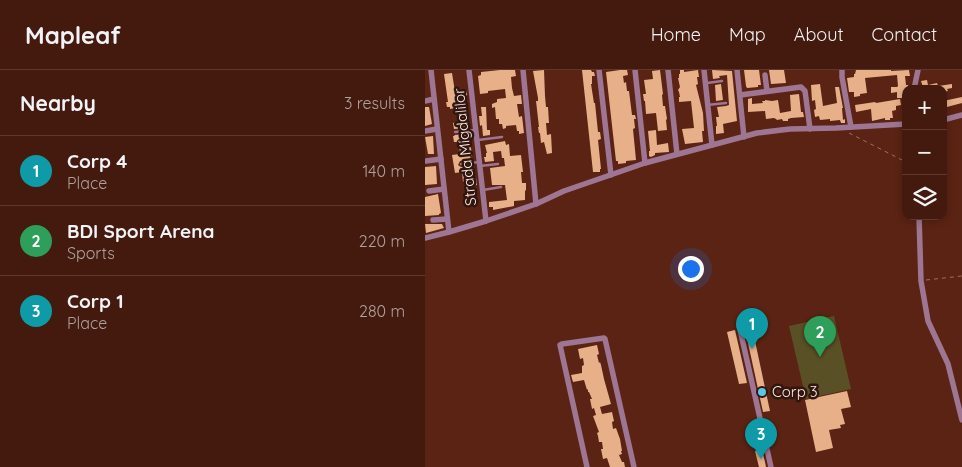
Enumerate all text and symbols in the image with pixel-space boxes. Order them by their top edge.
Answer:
text: Mapleaf [25,20,121,50]
text: Home [651,23,701,46]
text: Map [729,23,766,46]
text: About [794,23,844,46]
text: Contact [872,23,937,46]
map controls [902,85,947,220]
button: + [902,85,947,130]
street label: Strada Migdalilor [449,87,480,207]
text: Nearby [20,90,96,116]
text: 3 results [344,93,405,113]
button: − [902,130,947,175]
text: Corp 4 [67,149,127,173]
text: 1 [33,161,39,181]
text: 140 m [362,161,405,181]
text: Place [67,173,107,193]
button: layers [902,175,947,220]
text: BDI Sport Arena [67,219,214,243]
text: 2 [31,231,41,251]
text: 220 m [359,231,405,251]
text: Sports [67,243,115,263]
your location [678,256,704,282]
text: Corp 1 [67,289,124,313]
text: 3 [32,301,40,321]
text: 280 m [359,301,405,321]
pin: 1 [736,308,768,349]
text: Place [67,313,107,333]
pin: 2 [804,316,836,357]
place label: Corp 3 [772,382,818,401]
marker: Corp 3 [756,386,768,398]
pin: 3 [745,418,777,459]

